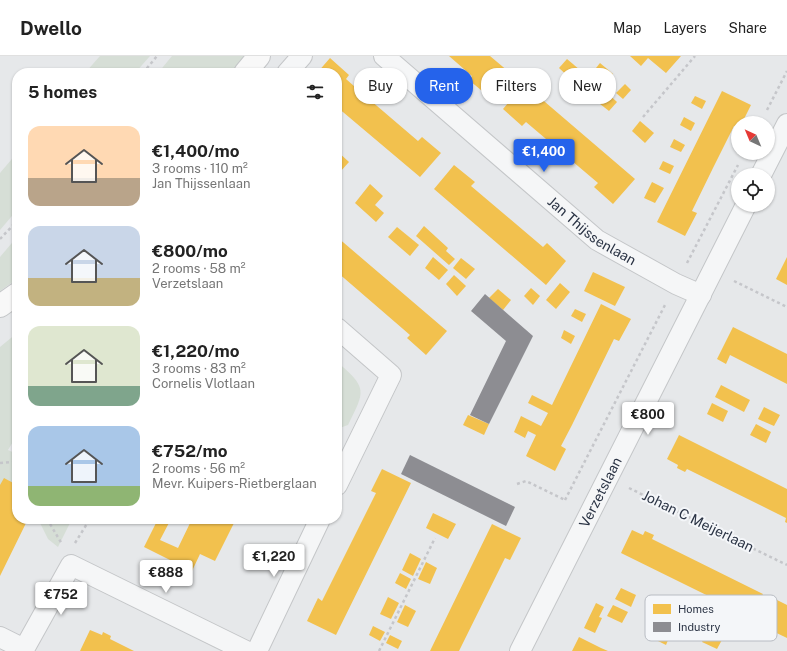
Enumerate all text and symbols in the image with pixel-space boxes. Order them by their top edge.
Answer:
text: Dwello [20,17,82,39]
text: Map [613,20,641,36]
text: Layers [663,20,707,36]
text: Share [729,20,767,36]
chip: Buy [354,68,407,104]
chip: Rent [415,68,473,104]
chip: Filters [481,68,551,104]
chip: New [559,68,616,104]
icon: filters [304,81,326,103]
text: 5 homes [28,82,97,102]
north arrow [731,116,775,160]
map controls [731,116,775,212]
pin: €1,400 [511,139,577,173]
text: €1,400/mo [152,141,240,161]
icon: home [60,142,108,190]
text: €1,400 [523,144,565,159]
text: 3 rooms · 110 m² [152,161,248,176]
button: locate [731,168,775,212]
text: Jan Thijssenlaan [152,176,250,191]
street label: Jan Thijssenlaan [544,193,639,268]
text: €800/mo [152,241,228,261]
icon: home [60,242,108,290]
text: 2 rooms · 58 m² [152,261,245,276]
text: Verzetslaan [152,276,223,291]
text: €1,220/mo [152,341,239,361]
icon: home [60,342,108,390]
text: 3 rooms · 83 m² [152,361,246,376]
text: Cornelis Vlotlaan [152,376,255,391]
pin: €800 [624,402,672,436]
text: €800 [631,407,665,422]
text: €752/mo [152,441,227,461]
icon: home [60,442,108,490]
street label: Verzetslaan [576,454,625,530]
text: 2 rooms · 56 m² [152,461,245,476]
text: Mevr. Kuipers-Rietberglaan [152,476,317,491]
street label: Johan C Meijerlaan [640,487,756,555]
pin: €1,220 [241,544,307,578]
text: €1,220 [253,549,295,564]
pin: €888 [142,560,190,594]
text: €888 [149,565,183,580]
pin: €752 [37,582,85,616]
text: €752 [44,587,78,602]
legend [645,595,777,641]
text: Homes [678,603,714,615]
text: Industry [678,621,721,633]

